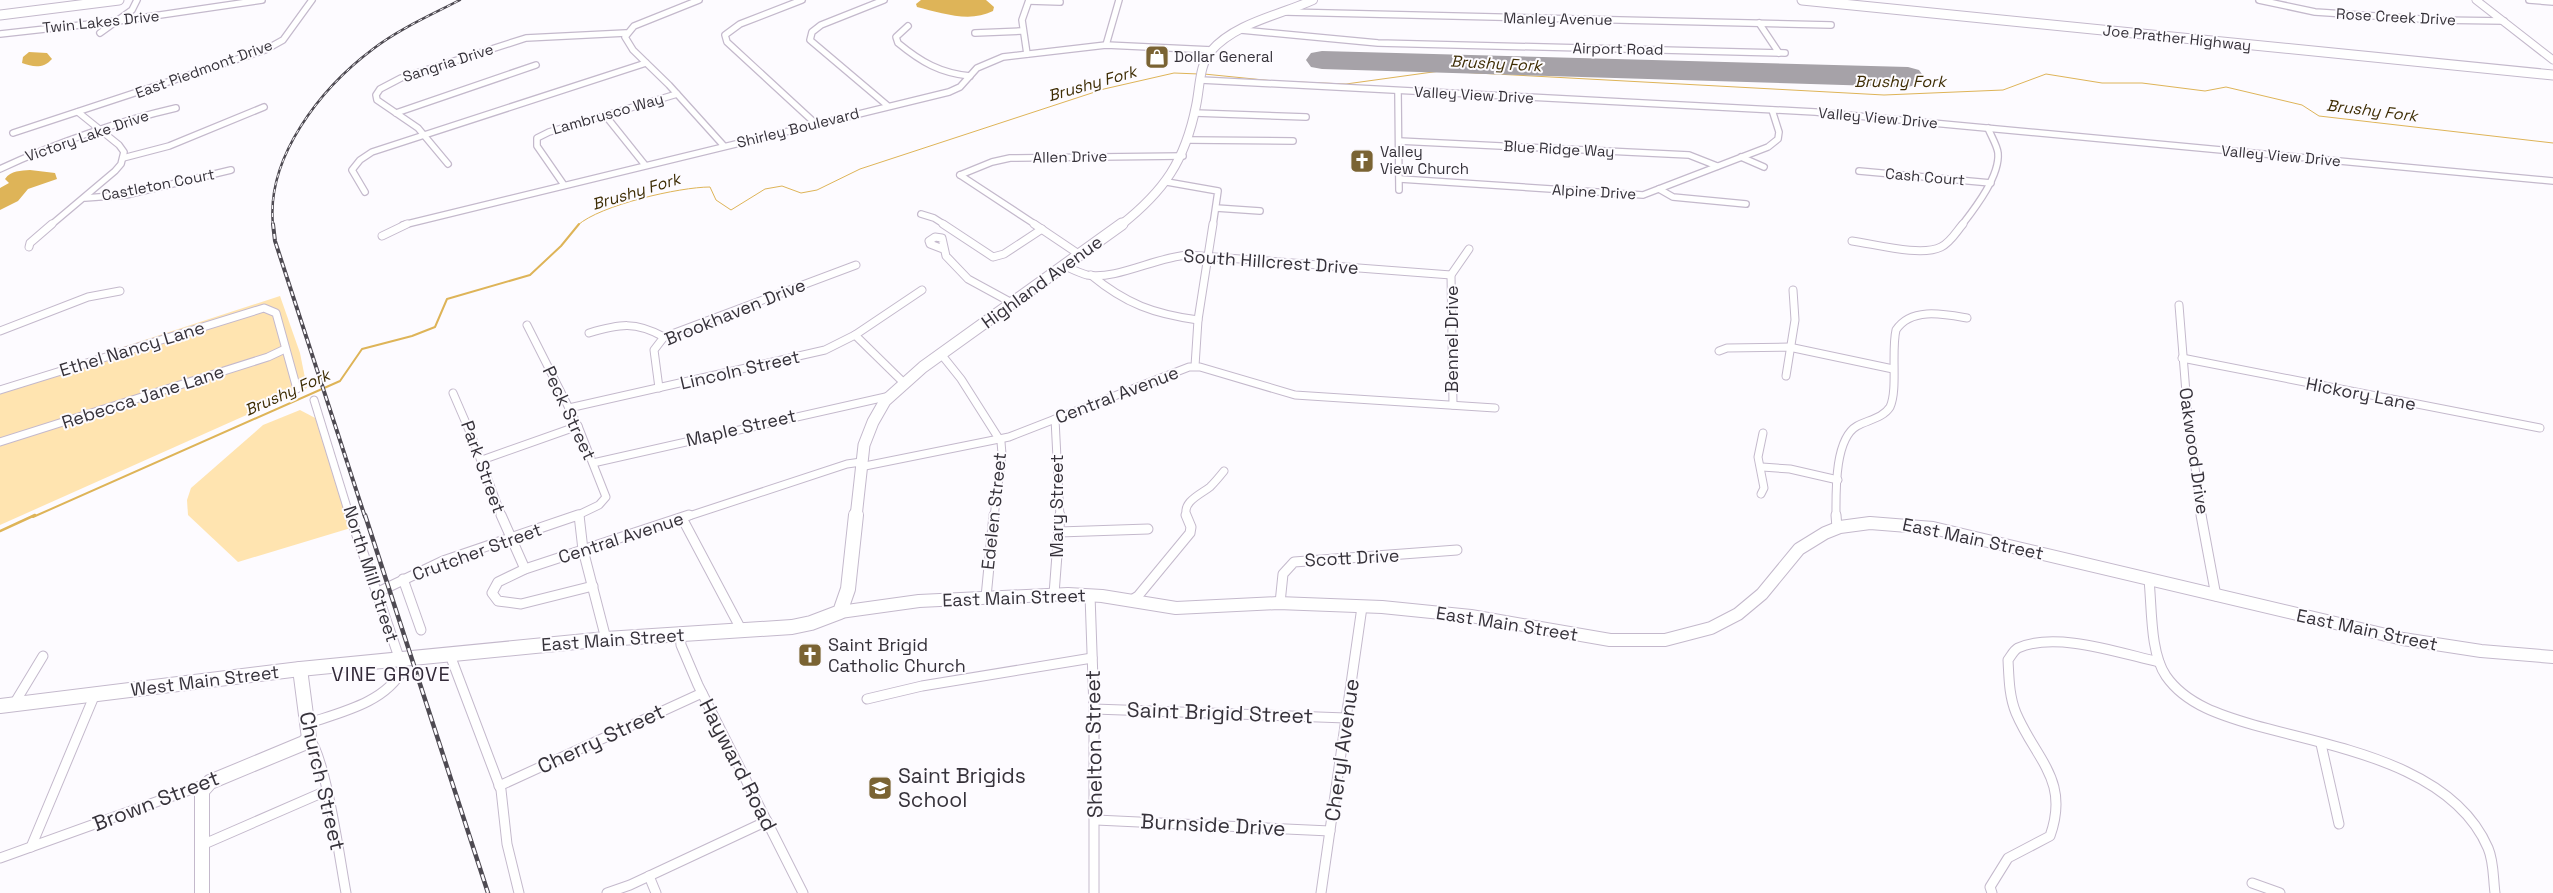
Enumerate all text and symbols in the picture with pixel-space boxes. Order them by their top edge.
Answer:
street label: Rose Creek Drive [2336,4,2457,29]
street label: Twin Lakes Drive [42,6,160,37]
street label: Manley Avenue [1503,8,1613,29]
street label: Joe Prather Highway [2102,20,2252,55]
street label: East Piedmont Drive [133,35,275,102]
street label: Airport Road [1572,38,1664,59]
street label: Sangria Drive [400,39,496,86]
shop icon: Dollar General [1144,44,1170,70]
place label: Dollar General [1174,47,1273,66]
water label: Brushy Fork [1450,51,1545,77]
water label: Brushy Fork [1045,60,1141,106]
water label: Brushy Fork [1854,71,1948,92]
street label: Valley View Drive [1414,82,1535,107]
street label: Lambrusco Way [550,89,666,138]
water label: Brushy Fork [2325,94,2421,127]
street label: Shirley Boulevard [735,103,861,152]
street label: Valley View Drive [1817,103,1939,132]
street label: Victory Lake Drive [23,105,151,166]
street label: Blue Ridge Way [1503,136,1615,161]
street label: Valley View Drive [2220,141,2342,170]
place label: Valley View Church [1380,142,1469,178]
street label: Allen Drive [1032,146,1108,167]
church icon: Valley View Church [1349,148,1375,174]
street label: Castleton Court [100,164,216,205]
street label: Cash Court [1884,164,1966,189]
water label: Brushy Fork [589,167,685,215]
street label: Alpine Drive [1551,180,1637,203]
street label: Highland Avenue [977,230,1107,333]
street label: South Hillcrest Drive [1183,244,1359,279]
street label: Brookhaven Drive [661,273,809,350]
street label: Bennel Drive [1440,285,1463,393]
street label: Ethel Nancy Lane [56,315,207,382]
street label: Lincoln Street [678,345,802,394]
street label: Rebecca Jane Lane [59,359,227,434]
street label: Central Avenue [1052,360,1182,429]
street label: Peck Street [538,362,601,464]
water label: Brushy Fork [241,363,335,421]
street label: Hickory Lane [2304,372,2418,415]
street label: Oakwood Drive [2174,386,2215,516]
street label: Maple Street [684,404,798,451]
street label: Park Street [456,417,511,516]
street label: Edelen Street [976,451,1011,571]
street label: Mary Street [1045,454,1068,558]
street label: North Mill Street [339,503,404,645]
street label: Central Avenue [555,506,686,569]
street label: East Main Street [1900,512,2046,565]
street label: Crutcher Street [409,517,545,586]
street label: Scott Drive [1304,544,1400,571]
street label: East Main Street [942,584,1086,611]
street label: East Main Street [1434,601,1580,646]
street label: East Main Street [2294,603,2440,656]
street label: East Main Street [541,623,685,656]
place label: Saint Brigid Catholic Church [828,633,966,677]
church icon: Saint Brigid Catholic Church [797,642,823,668]
street label: West Main Street [129,660,280,701]
district label: VINE GROVE [331,661,451,687]
street label: Shelton Street [1079,670,1108,818]
street label: Cheryl Avenue [1318,677,1365,823]
street label: Hayward Road [693,694,783,836]
street label: Saint Brigid Street [1126,696,1314,729]
street label: Cherry Street [533,697,669,780]
street label: Church Street [293,709,352,853]
place label: Saint Brigids School [898,762,1026,813]
street label: Brown Street [89,764,223,837]
school or university icon: Saint Brigids School [867,775,893,801]
street label: Burnside Drive [1140,807,1286,842]

